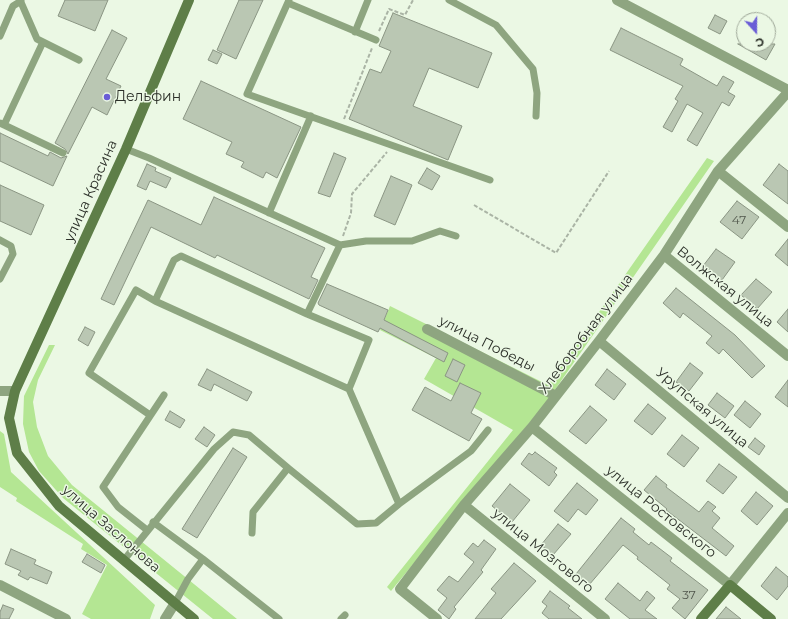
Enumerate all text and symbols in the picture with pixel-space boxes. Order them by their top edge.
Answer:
north arrow [736,12,776,52]
text: С [754,34,766,50]
place label: Дельфин [115,89,181,105]
marker: Дельфин [102,92,112,102]
street label: улица Красина [61,137,121,245]
house number: 47 [732,213,746,227]
street label: Волжская улица [673,243,777,331]
street label: Хлеборобная улица [535,271,637,397]
street label: улица Победы [436,313,538,375]
street label: Урупская улица [652,364,752,452]
street label: улица Ростовского [602,462,720,562]
street label: улица Заслонова [58,482,164,576]
street label: улица Мозгового [489,505,597,597]
house number: 37 [682,588,696,602]

